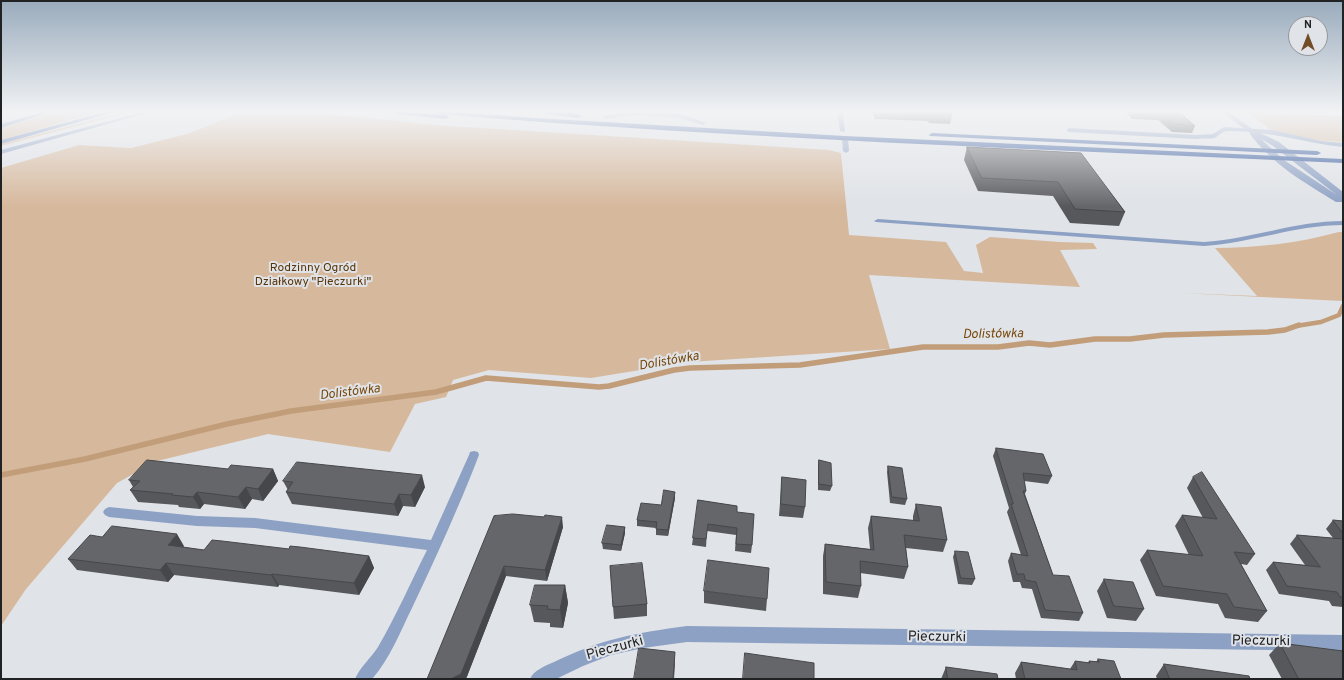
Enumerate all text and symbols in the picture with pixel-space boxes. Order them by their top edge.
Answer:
north arrow [1288,16,1328,56]
text: N [1304,18,1312,32]
park label: Rodzinny Ogród Działkowy "Pieczurki" [255,262,371,290]
water label: Dolistówka [962,327,1024,343]
water label: Dolistówka [638,349,700,375]
water label: Dolistówka [319,382,381,404]
street label: Pieczurki [908,629,966,647]
street label: Pieczurki [585,633,645,665]
street label: Pieczurki [1232,633,1290,651]

